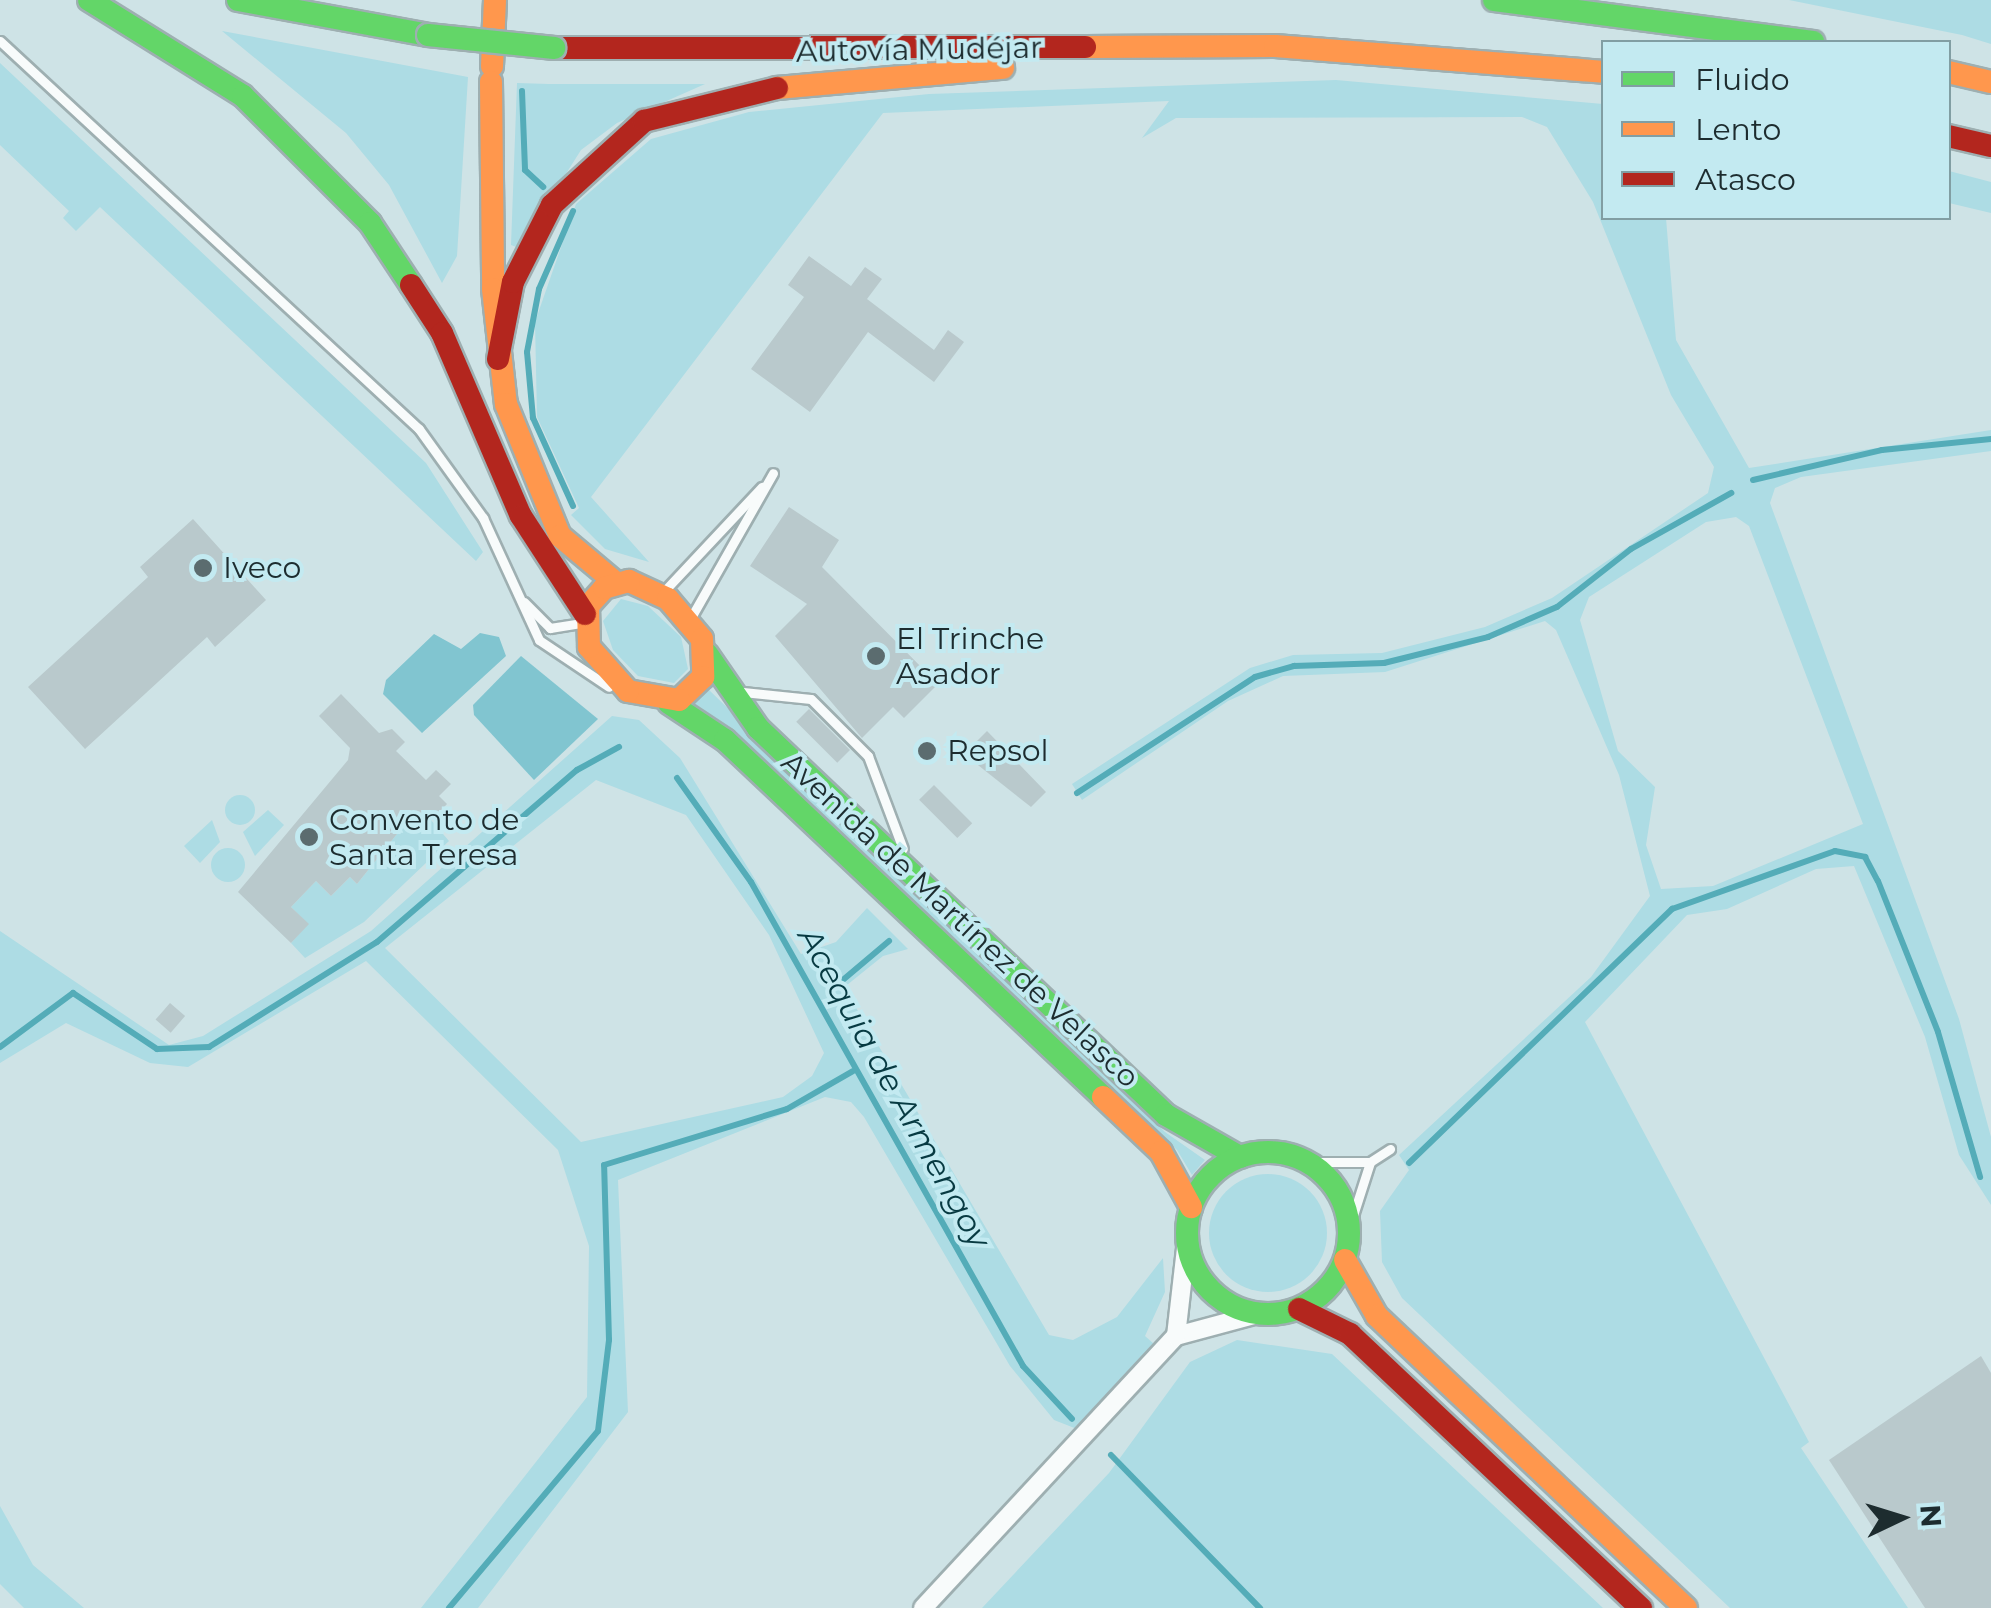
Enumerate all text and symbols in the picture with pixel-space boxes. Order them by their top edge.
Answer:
street label: Autovía Mudéjar [796,30,1042,70]
legend [1601,40,1951,220]
text: Fluido [1695,61,1789,98]
text: Lento [1695,111,1781,148]
text: Atasco [1695,161,1796,198]
place label: Iveco [223,550,301,586]
marker: Iveco [192,557,214,579]
place label: El Trinche Asador [896,621,1044,692]
marker: El Trinche Asador [865,645,887,667]
place label: Repsol [947,733,1049,769]
marker: Repsol [916,740,938,762]
street label: Avenida de Martínez de Velasco [774,745,1146,1095]
place label: Convento de Santa Teresa [329,802,519,872]
marker: Convento de Santa Teresa [298,826,320,848]
water label: Acequia de Armengoy [790,921,998,1255]
north arrow [1851,1468,1951,1568]
text: N [1913,1503,1949,1528]

